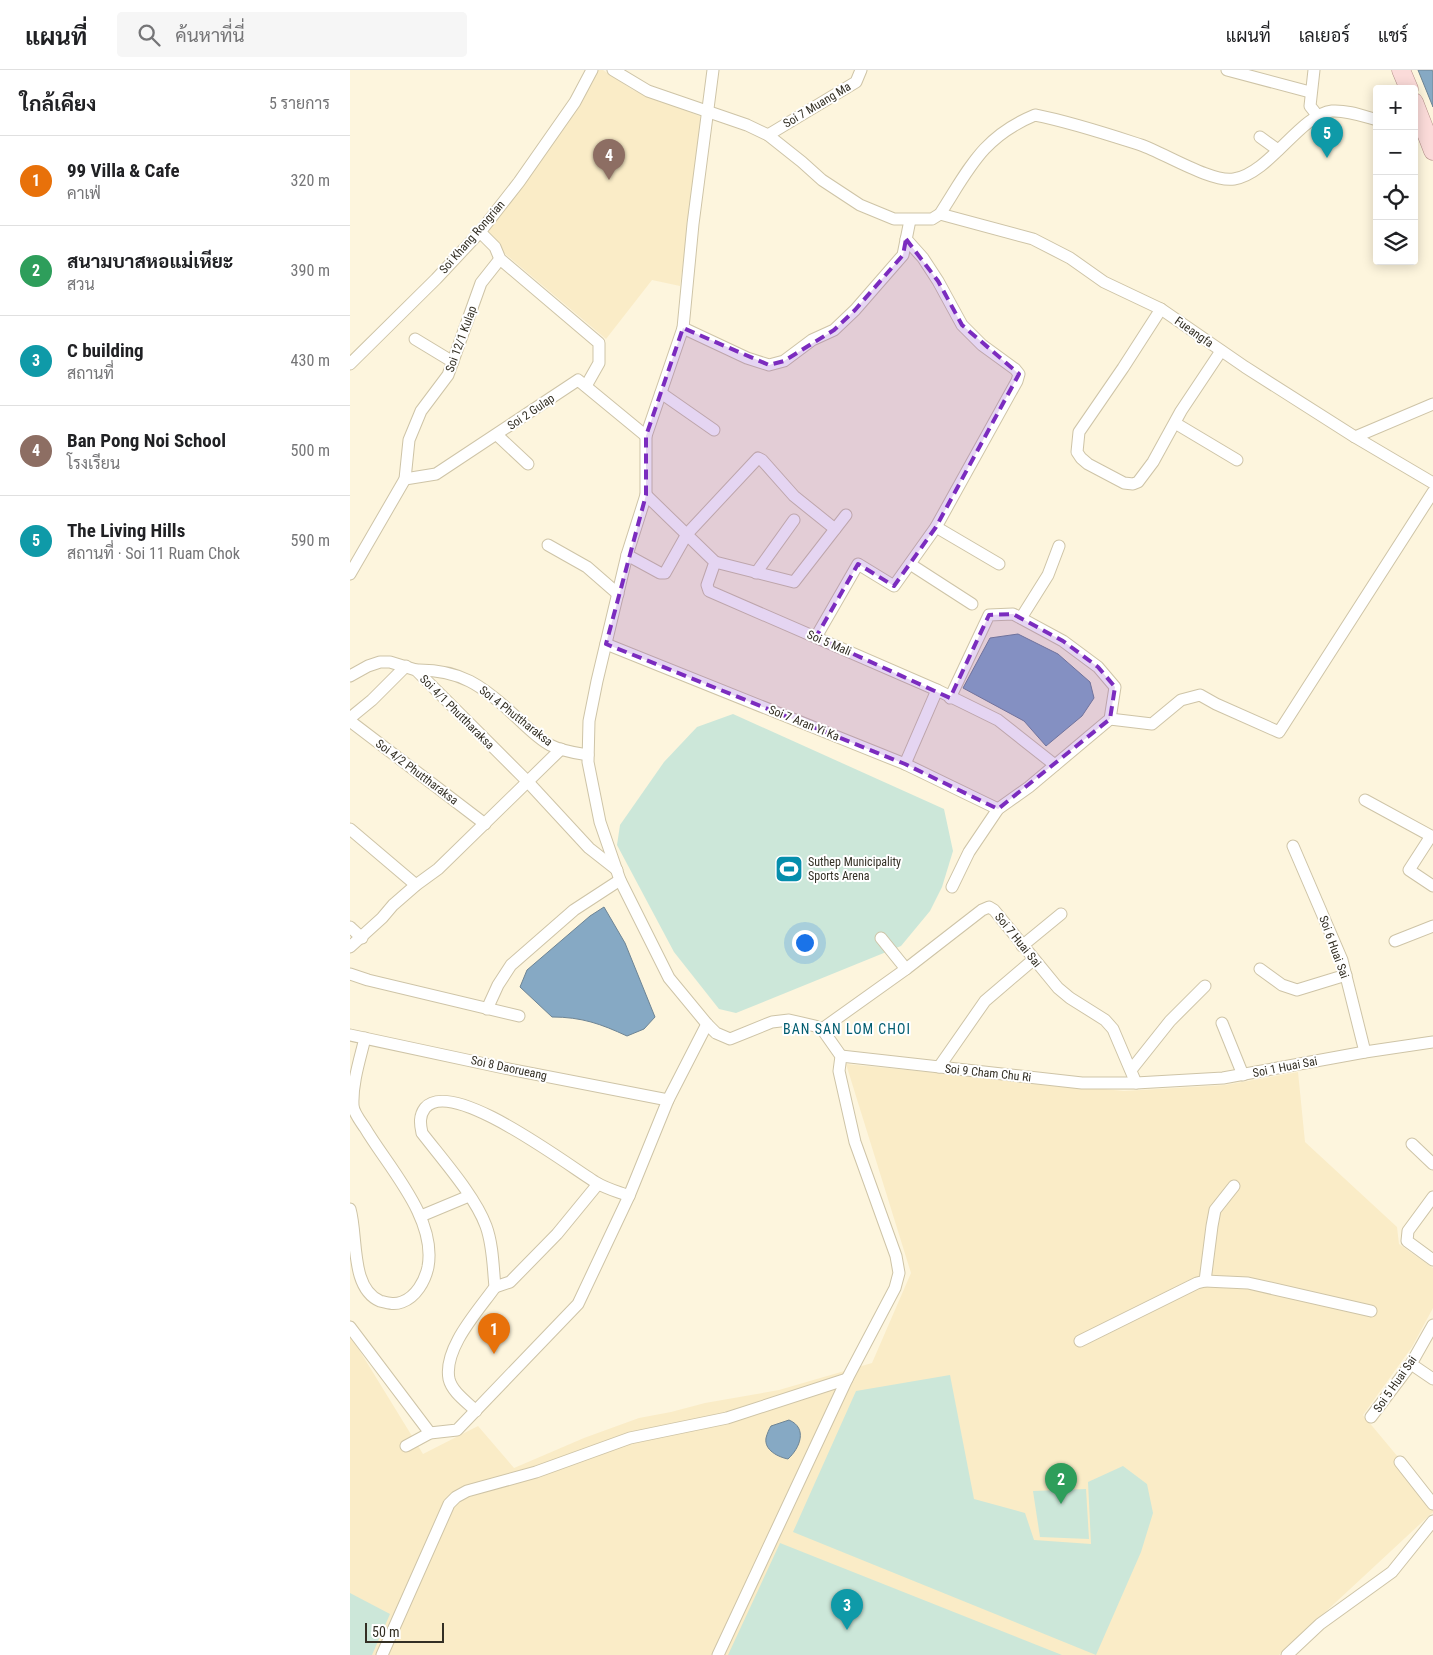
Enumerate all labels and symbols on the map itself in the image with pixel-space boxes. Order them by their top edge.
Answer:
street label: Soi 7 Muang Ma [781,79,854,131]
pin: 5 [1311,117,1343,158]
pin: 4 [593,139,625,180]
street label: Soi Khang Rongrian [436,197,508,276]
street label: Soi 12/1 Kulap [443,304,479,374]
street label: Fueangfa [1172,314,1216,351]
street label: Soi 2 Gulap [505,391,557,433]
street label: Soi 5 Mali [805,627,853,659]
street label: Soi 4/1 Phuttharaksa [417,672,497,752]
street label: Soi 4 Phuttharaksa [477,683,556,749]
street label: Soi 7 Aran Yi Ka [767,702,842,744]
street label: Soi 4/2 Phuttharaksa [373,736,461,808]
sports icon: Suthep Municipality Sports Arena [774,854,804,884]
place label: Suthep Municipality Sports Arena [808,855,901,883]
street label: Soi 7 Huai Sai [992,910,1044,970]
street label: Soi 6 Huai Sai [1316,914,1352,980]
your location [792,930,818,956]
district label: BAN SAN LOM CHOI [783,1021,911,1037]
street label: Soi 8 Daorueang [470,1053,548,1083]
street label: Soi 1 Huai Sai [1251,1054,1319,1080]
street label: Soi 9 Cham Chu Ri [944,1061,1032,1085]
pin: 1 [478,1313,510,1354]
street label: Soi 5 Huai Sai [1370,1353,1420,1415]
pin: 2 [1045,1463,1077,1504]
pin: 3 [831,1589,863,1630]
scale bar [365,1620,444,1643]

